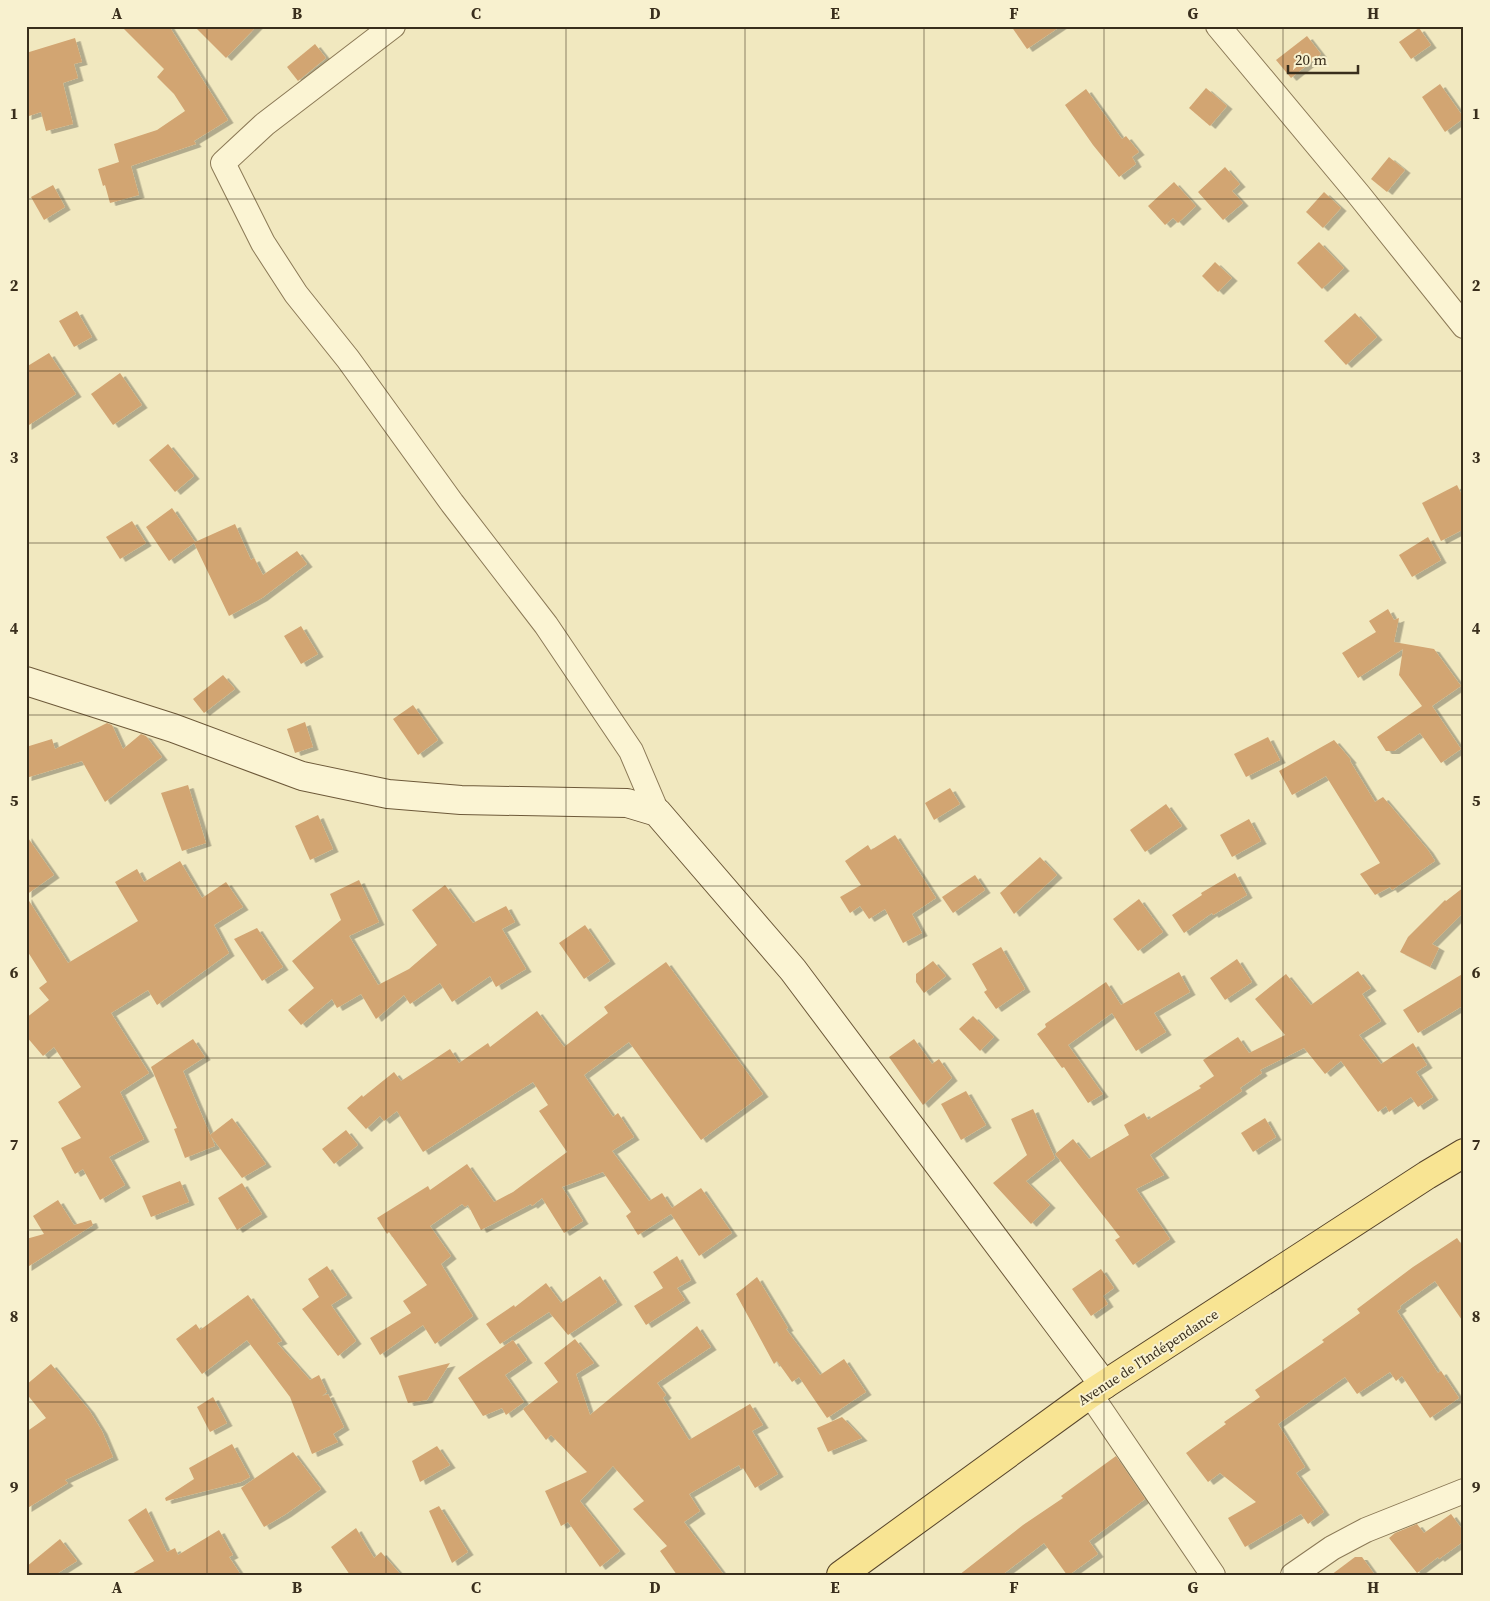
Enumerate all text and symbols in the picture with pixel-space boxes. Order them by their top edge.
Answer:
text: A [112,2,123,24]
text: B [292,2,303,24]
text: C [471,2,481,24]
text: D [649,2,661,24]
text: E [830,2,840,24]
text: F [1009,2,1019,24]
text: G [1188,2,1199,24]
text: H [1367,2,1379,24]
scale bar [1288,42,1358,74]
text: 20 m [1295,49,1327,70]
text: 1 [10,102,18,124]
text: 1 [1472,102,1480,124]
text: 2 [10,274,19,296]
text: 2 [1472,274,1481,296]
text: 3 [10,446,19,468]
text: 3 [1472,446,1481,468]
text: 4 [10,617,19,639]
text: 4 [1472,617,1481,639]
text: 5 [10,789,19,811]
text: 5 [1472,789,1481,811]
text: 6 [10,961,19,983]
text: 6 [1472,961,1481,983]
text: 7 [10,1133,19,1155]
text: 7 [1472,1133,1481,1155]
street label: Avenue de l'Indépendance [1074,1304,1222,1410]
text: 8 [10,1305,18,1327]
text: 8 [1472,1305,1480,1327]
text: 9 [10,1476,19,1498]
text: 9 [1472,1476,1481,1498]
text: A [112,1576,123,1598]
text: B [292,1576,303,1598]
text: C [471,1576,481,1598]
text: D [649,1576,661,1598]
text: E [830,1576,840,1598]
text: F [1009,1576,1019,1598]
text: G [1188,1576,1199,1598]
text: H [1367,1576,1379,1598]

